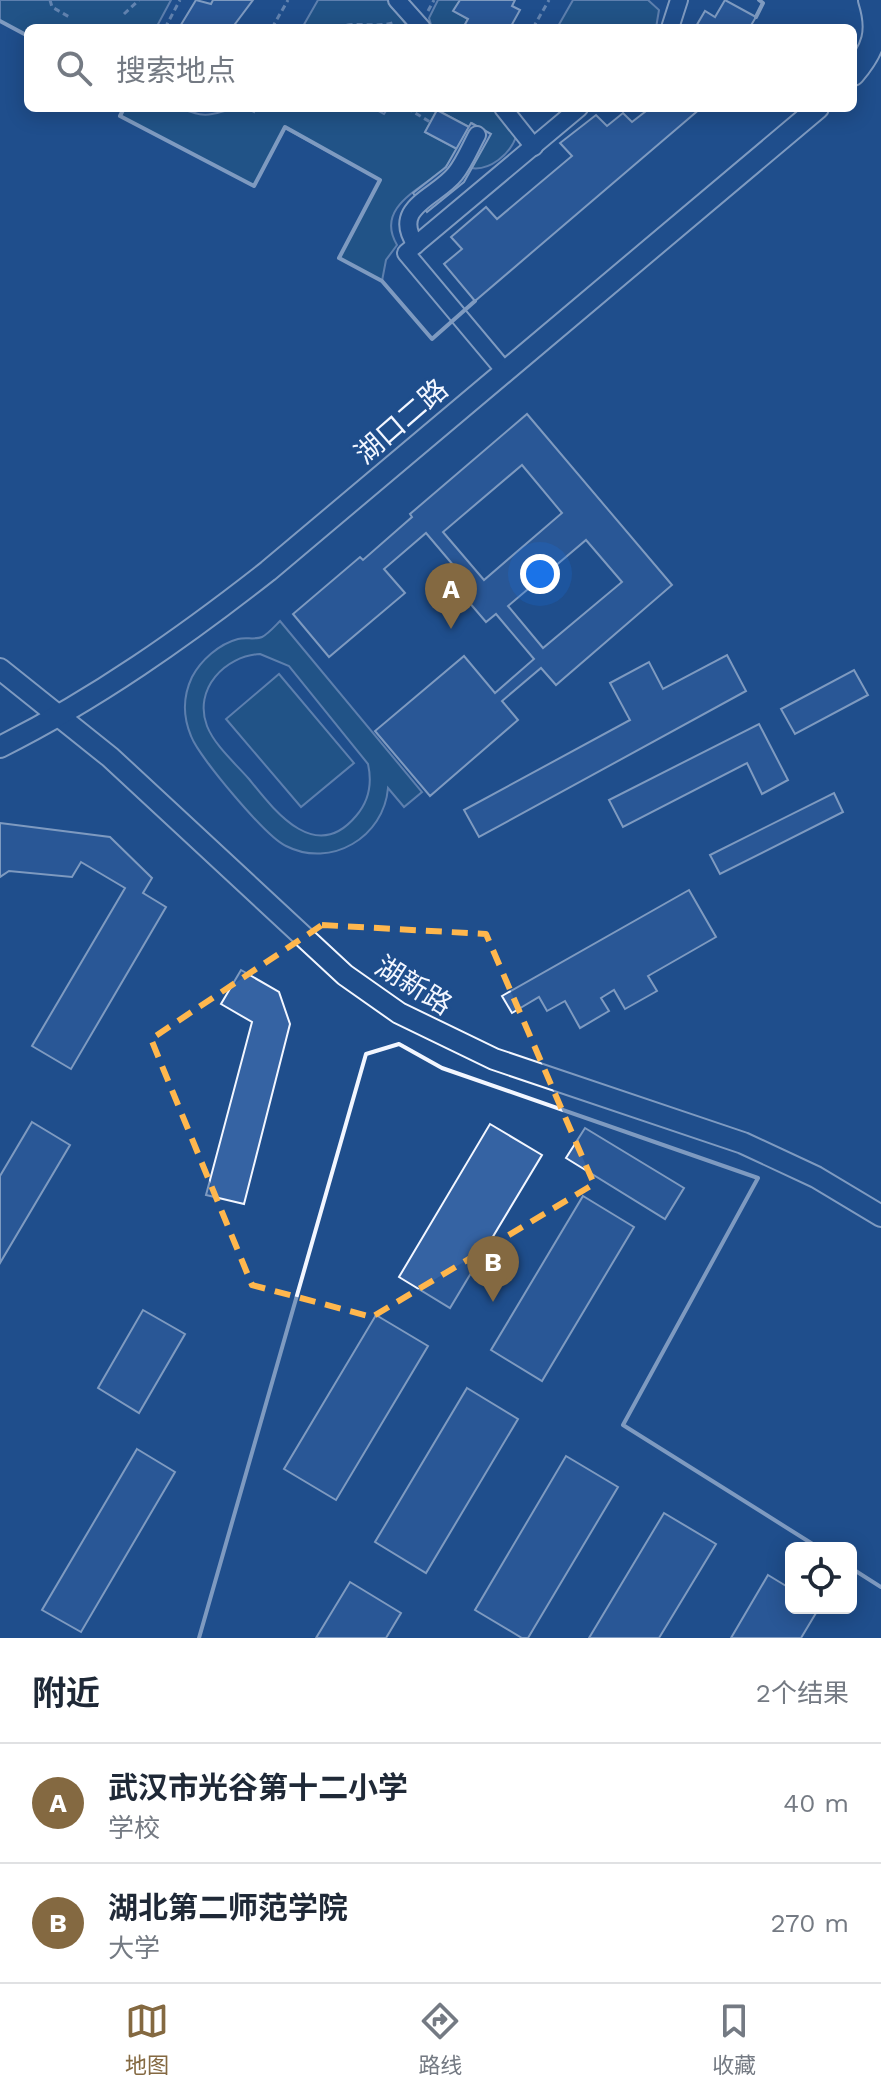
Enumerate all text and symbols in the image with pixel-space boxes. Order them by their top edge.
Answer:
search box [24,24,857,112]
icon: search [52,46,96,90]
text: 搜索地点 [116,53,236,88]
street label: 湖口二路 [348,372,454,471]
your location [520,554,560,594]
pin: A [425,563,477,629]
street label: 湖新路 [369,949,458,1022]
pin: B [467,1236,519,1302]
map controls [785,1542,857,1614]
button: locate [785,1542,857,1614]
text: 附近 [32,1673,100,1713]
text: 2个结果 [756,1678,849,1708]
text: 武汉市光谷第十二小学 [108,1770,408,1805]
text: A [49,1788,67,1818]
text: 40 m [783,1788,849,1818]
text: 学校 [108,1813,160,1843]
text: 湖北第二师范学院 [108,1890,348,1925]
text: B [49,1908,67,1938]
text: 270 m [770,1908,849,1938]
text: 大学 [108,1933,160,1963]
tab: 地图 [125,1999,169,2079]
tab: 路线 [418,1999,462,2079]
tab: 收藏 [712,1999,756,2079]

